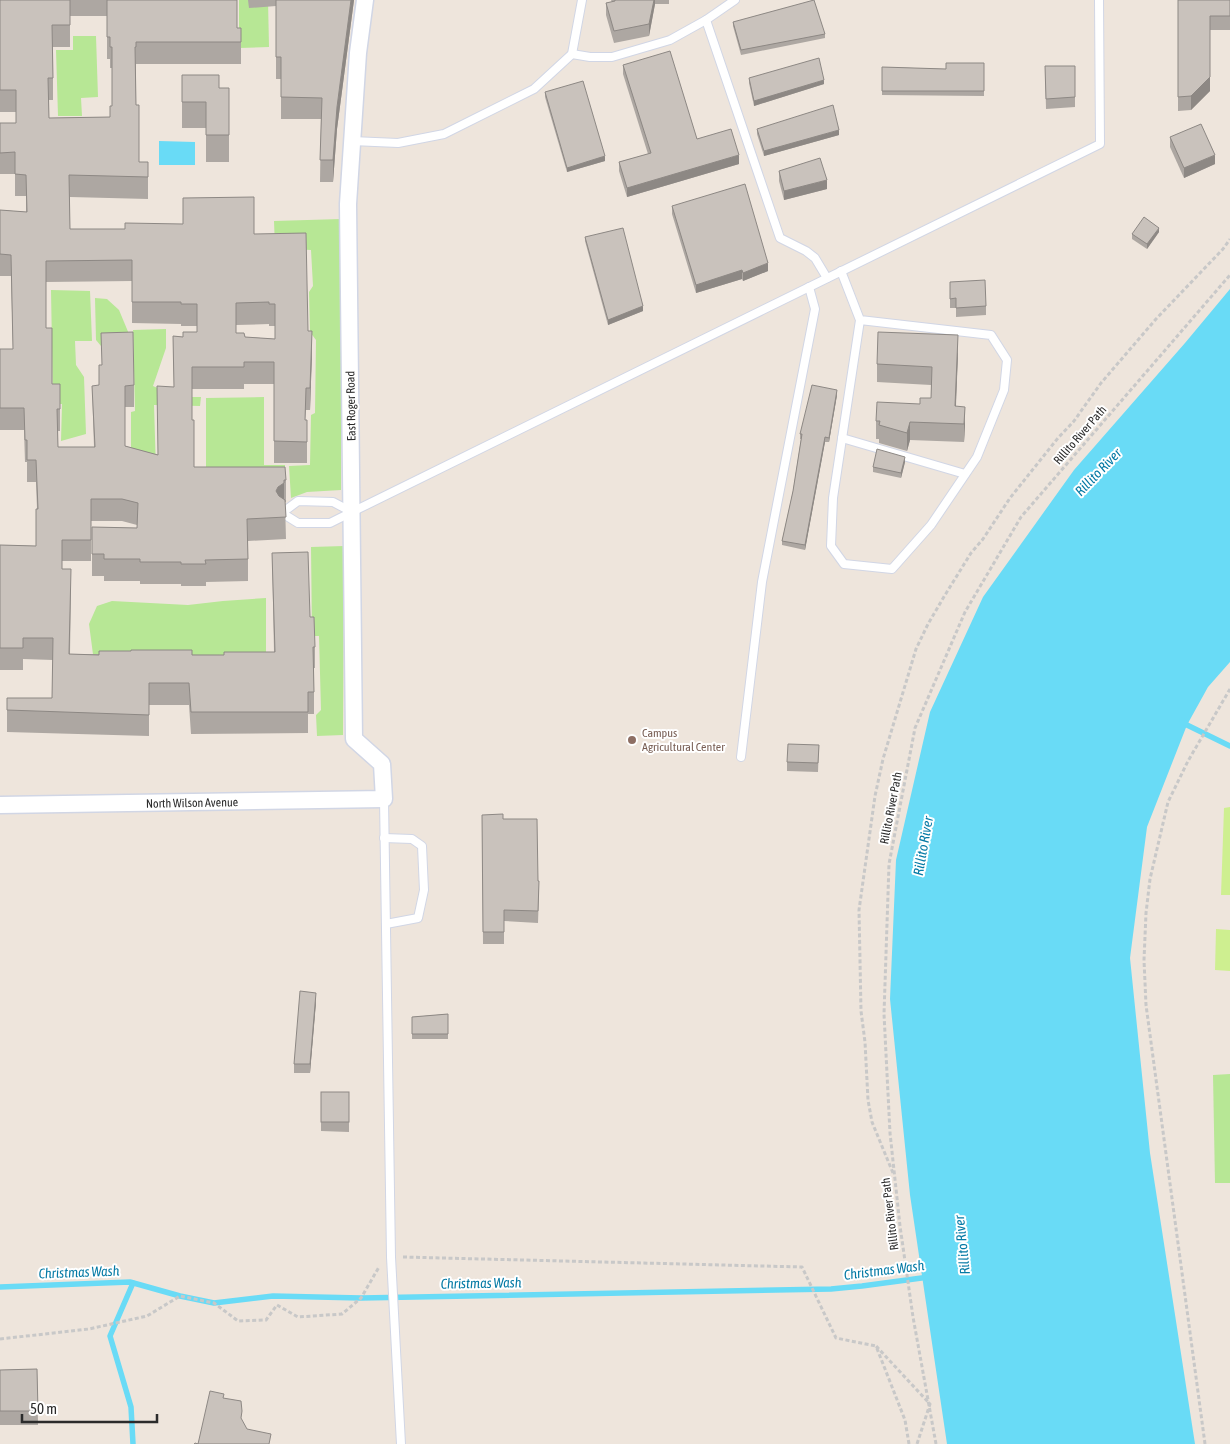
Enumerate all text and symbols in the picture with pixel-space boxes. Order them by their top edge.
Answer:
street label: East Roger Road [343,371,359,441]
street label: Rillito River Path [1051,403,1109,467]
water label: Rillito River [1072,444,1125,499]
place label: Campus Agricultural Center [642,726,725,754]
marker: Campus Agricultural Center [626,734,638,746]
street label: Rillito River Path [877,771,905,845]
street label: North Wilson Avenue [146,795,238,811]
water label: Rillito River [910,814,936,877]
street label: Rillito River Path [879,1177,901,1251]
water label: Rillito River [951,1214,973,1275]
water label: Christmas Wash [843,1257,925,1283]
water label: Christmas Wash [38,1263,120,1281]
water label: Christmas Wash [440,1274,522,1292]
scale bar [22,1392,158,1424]
text: 50 m [30,1400,57,1417]

